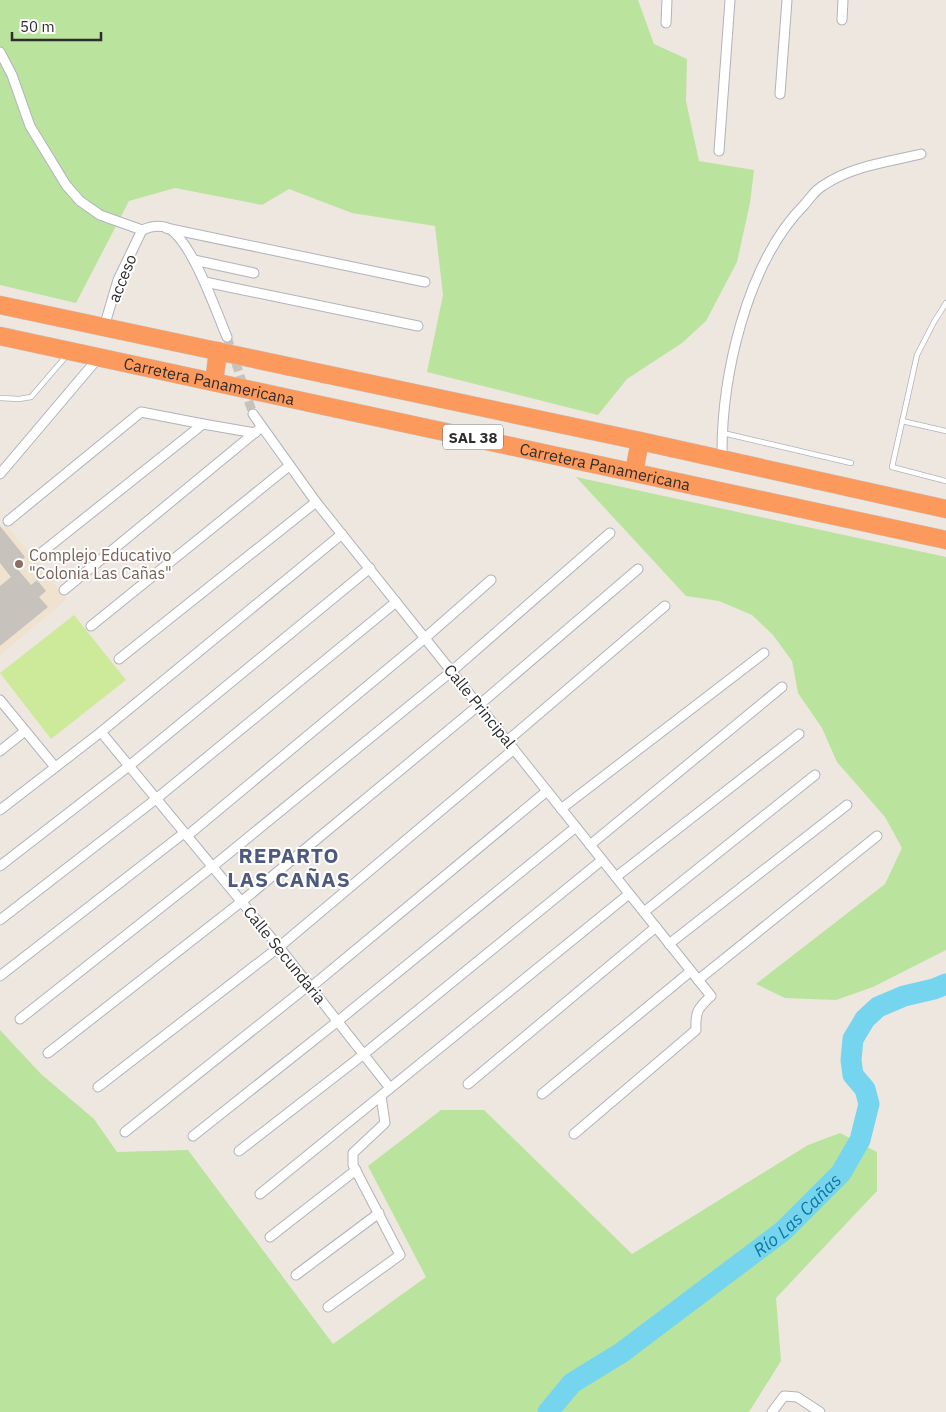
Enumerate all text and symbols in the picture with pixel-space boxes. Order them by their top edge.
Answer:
scale bar [12,10,101,42]
text: 50 m [20,17,55,36]
street label: acceso [103,251,141,305]
street label: Carretera Panamericana [122,353,297,409]
road number: SAL 38 [443,424,503,450]
street label: Carretera Panamericana [518,438,693,495]
place label: Complejo Educativo "Colonia Las Cañas" [29,545,172,583]
marker: Complejo Educativo "Colonia Las Cañas" [13,558,25,570]
street label: Calle Principal [440,660,520,752]
district label: REPARTO LAS CAÑAS [227,841,351,893]
street label: Calle Secundaria [239,902,331,1008]
water label: Río Las Cañas [748,1168,846,1261]

